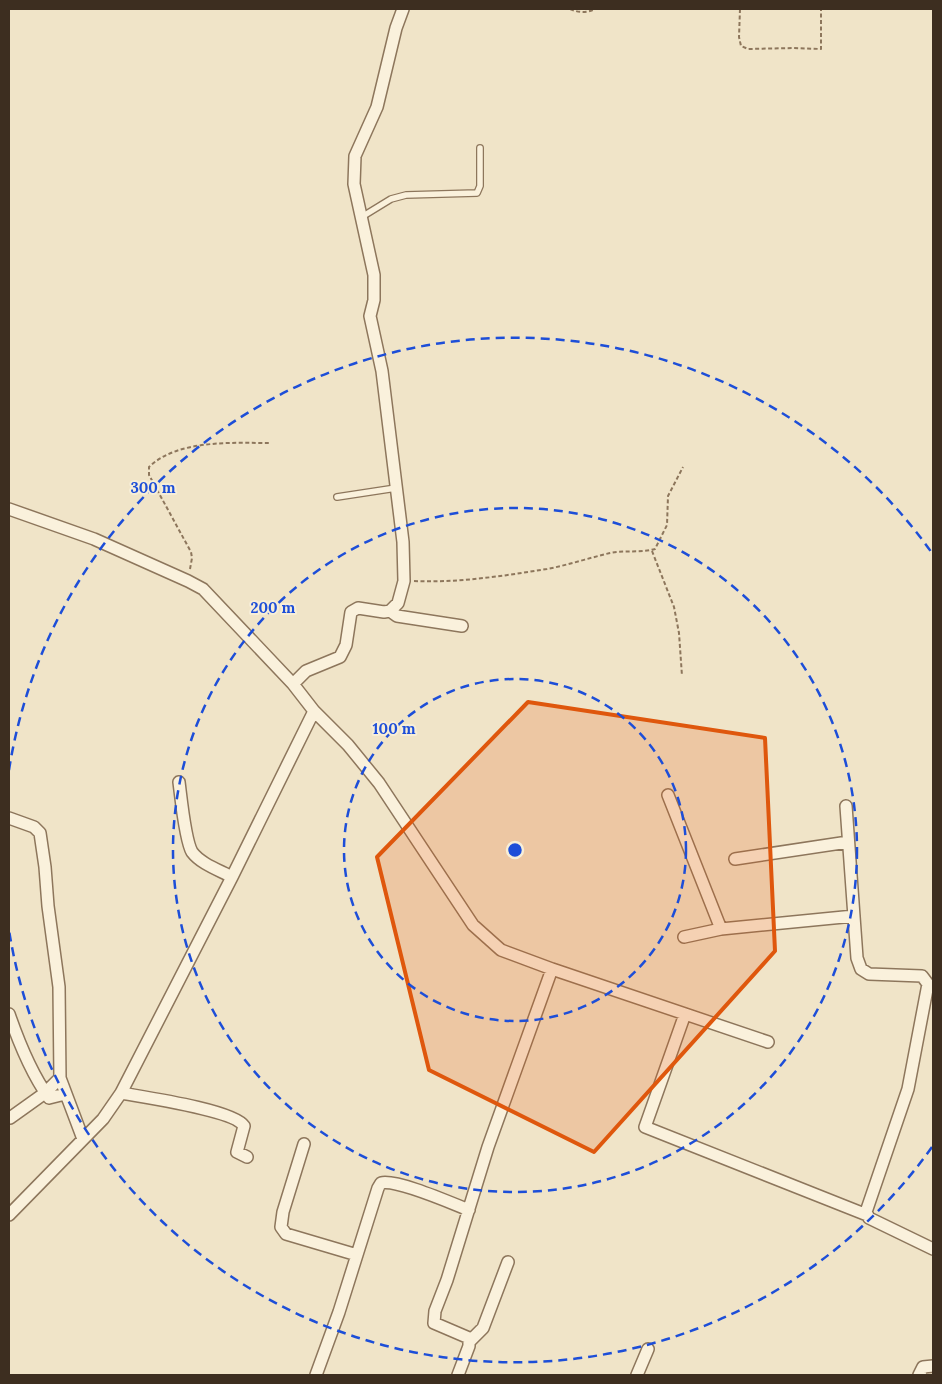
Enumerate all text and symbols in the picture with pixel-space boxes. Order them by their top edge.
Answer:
text: 300 m [130,478,176,497]
text: 200 m [251,598,296,617]
text: 100 m [373,719,416,738]
centre of rings [506,841,524,859]

